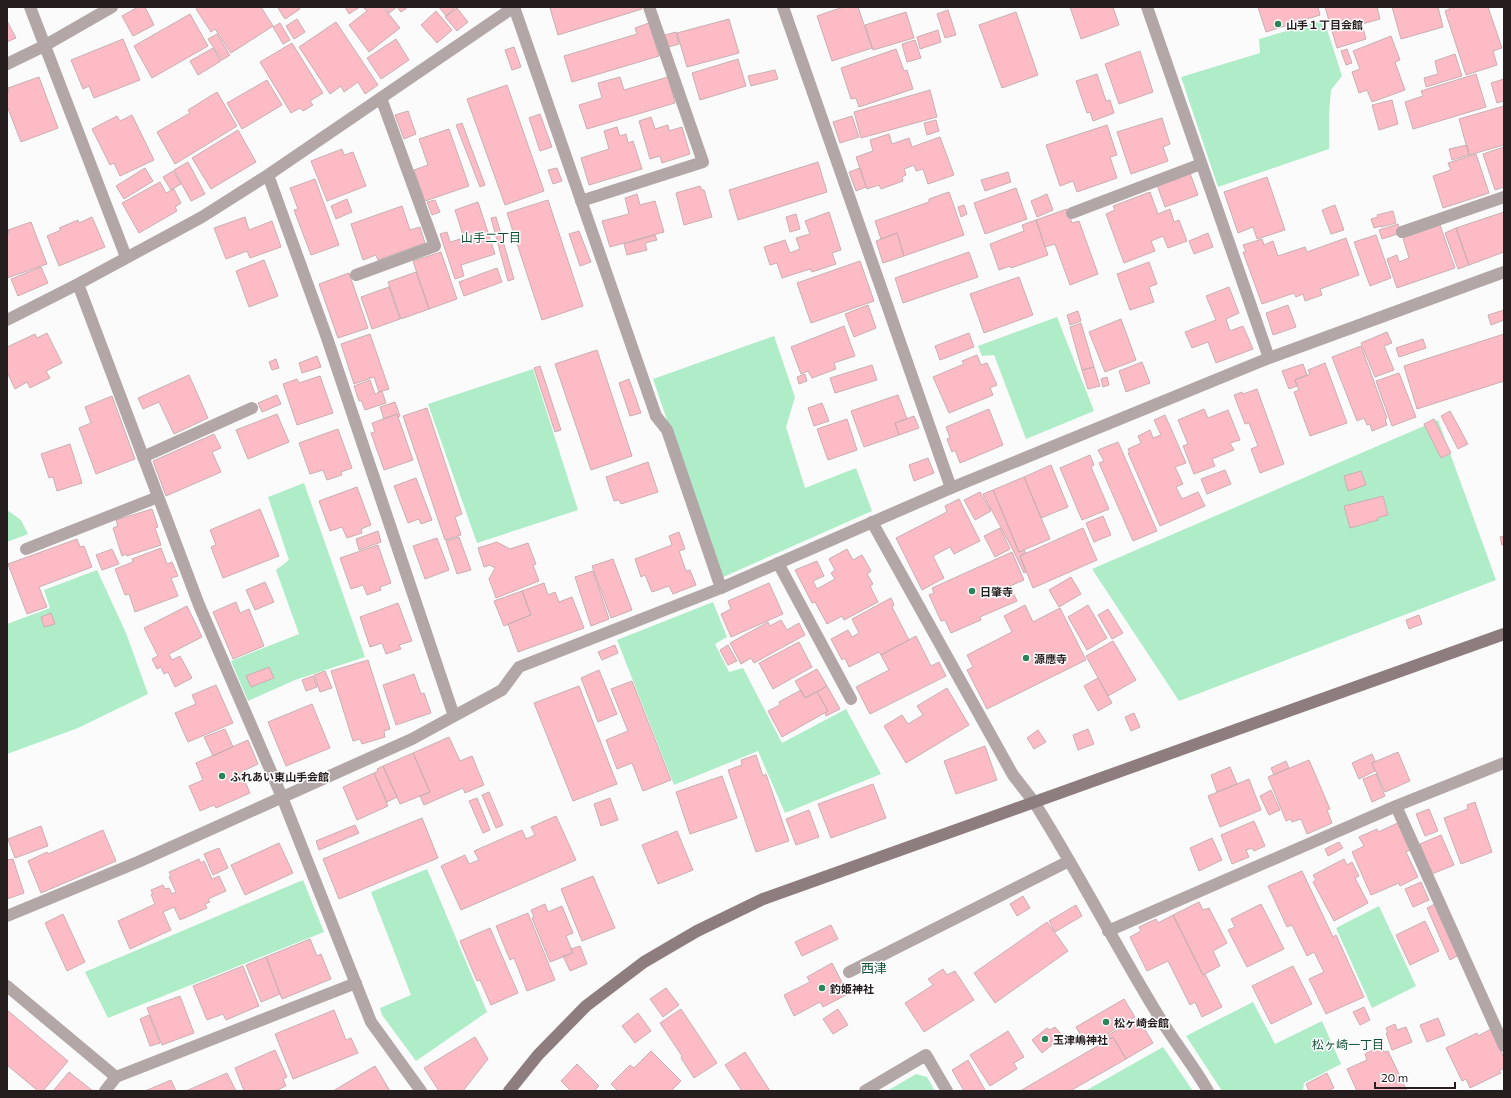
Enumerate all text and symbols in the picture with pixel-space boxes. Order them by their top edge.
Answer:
place label: 山手１丁目会館 [1286,18,1363,31]
marker: 山手１丁目会館 [1273,19,1283,29]
district label: 山手二丁目 [461,230,521,244]
place label: 日肇寺 [980,585,1013,598]
marker: 日肇寺 [967,586,977,596]
place label: 源應寺 [1034,652,1067,665]
marker: 源應寺 [1021,653,1031,663]
place label: ふれあい東山手会館 [230,770,329,783]
marker: ふれあい東山手会館 [217,771,227,781]
district label: 西津 [861,960,887,976]
place label: 釣姫神社 [829,982,874,995]
marker: 釣姫神社 [817,983,827,993]
place label: 松ヶ崎会館 [1114,1016,1169,1029]
marker: 松ヶ崎会館 [1101,1017,1111,1027]
place label: 玉津嶋神社 [1053,1033,1108,1046]
marker: 玉津嶋神社 [1040,1034,1050,1044]
district label: 松ヶ崎一丁目 [1312,1037,1384,1051]
scale bar [1375,1064,1455,1090]
text: 20 m [1381,1070,1408,1084]

